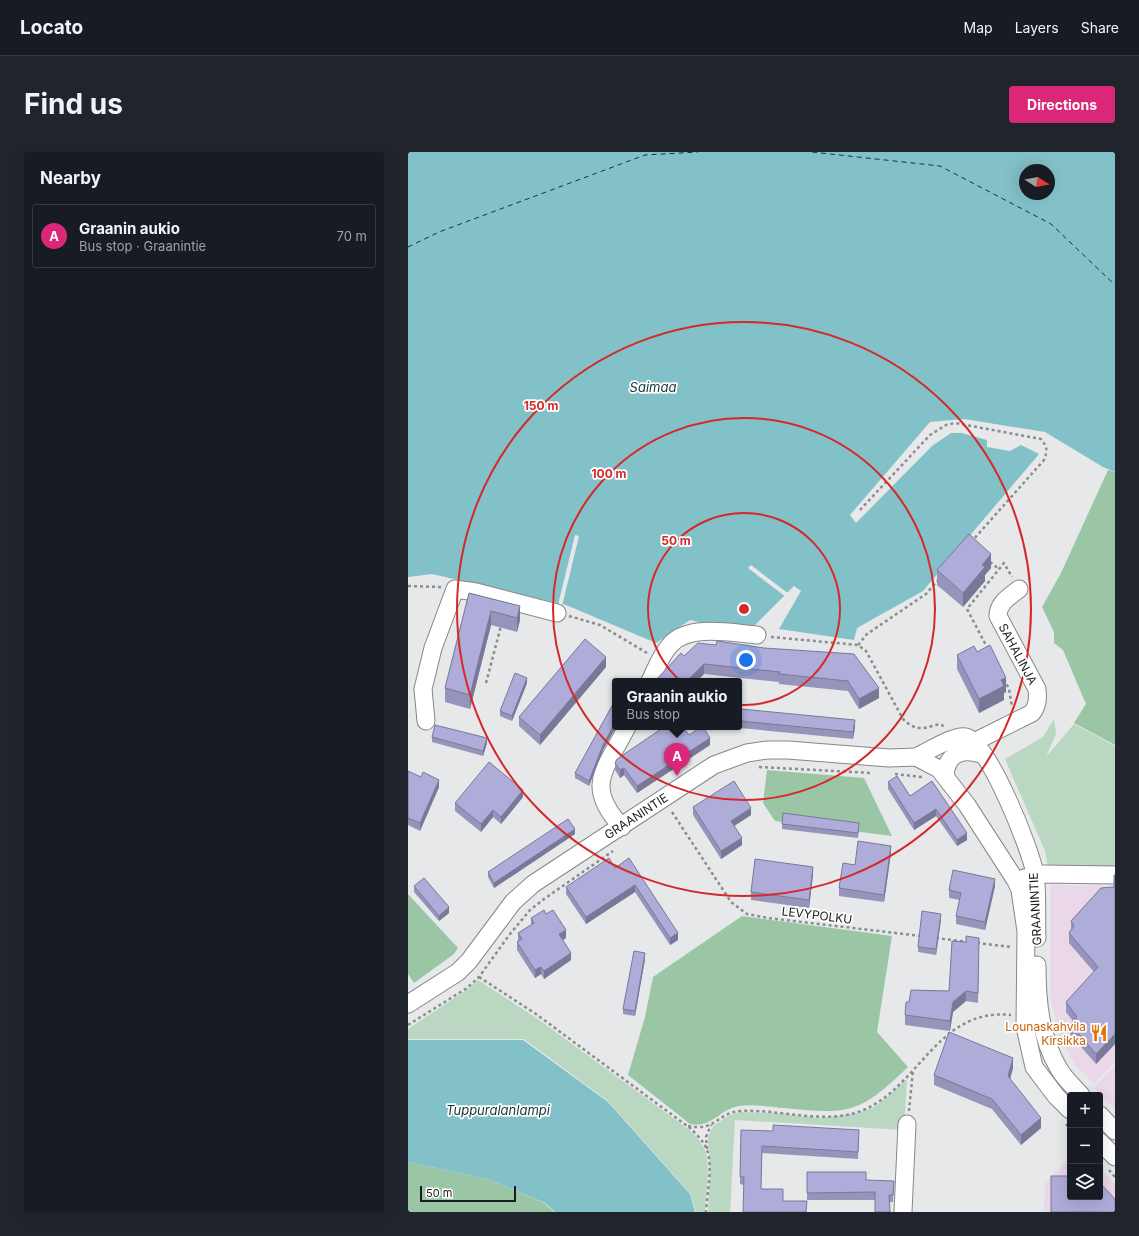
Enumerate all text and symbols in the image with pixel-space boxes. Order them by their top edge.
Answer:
text: Locato [20,16,83,39]
text: Map [964,19,993,36]
text: Layers [1015,19,1059,36]
text: Share [1081,19,1119,36]
button: Directions [1009,86,1115,123]
text: Find us [24,87,123,121]
north arrow [1019,164,1055,200]
text: Nearby [40,168,101,188]
text: Graanin aukio [79,219,180,238]
text: A [49,228,59,244]
text: 70 m [337,228,367,244]
text: Bus stop · Graanintie [79,238,206,254]
water label: Saimaa [630,379,676,395]
text: 150 m [524,398,558,413]
text: 100 m [591,466,627,481]
text: 50 m [661,533,691,548]
centre of rings [737,602,751,616]
street label: SAHALINJA [996,621,1040,687]
your location [736,650,756,670]
popup [612,678,742,730]
text: Graanin aukio [627,687,727,706]
text: Bus stop [627,706,680,722]
pin: A [664,743,690,776]
street label: GRAANINTIE [601,790,671,842]
street label: GRAANINTIE [1026,872,1044,946]
street label: LEVYPOLKU [781,903,853,927]
place label: Lounaskahvila Kirsikka [1005,1019,1086,1048]
restaurant icon: Lounaskahvila Kirsikka [1089,1023,1109,1043]
map controls [1067,1092,1103,1200]
button: + [1067,1092,1103,1128]
water label: Tuppuralanlampi [446,1102,551,1118]
button: − [1067,1128,1103,1164]
button: layers [1067,1164,1103,1200]
scale bar [420,1184,516,1203]
text: 50 m [426,1186,452,1200]

